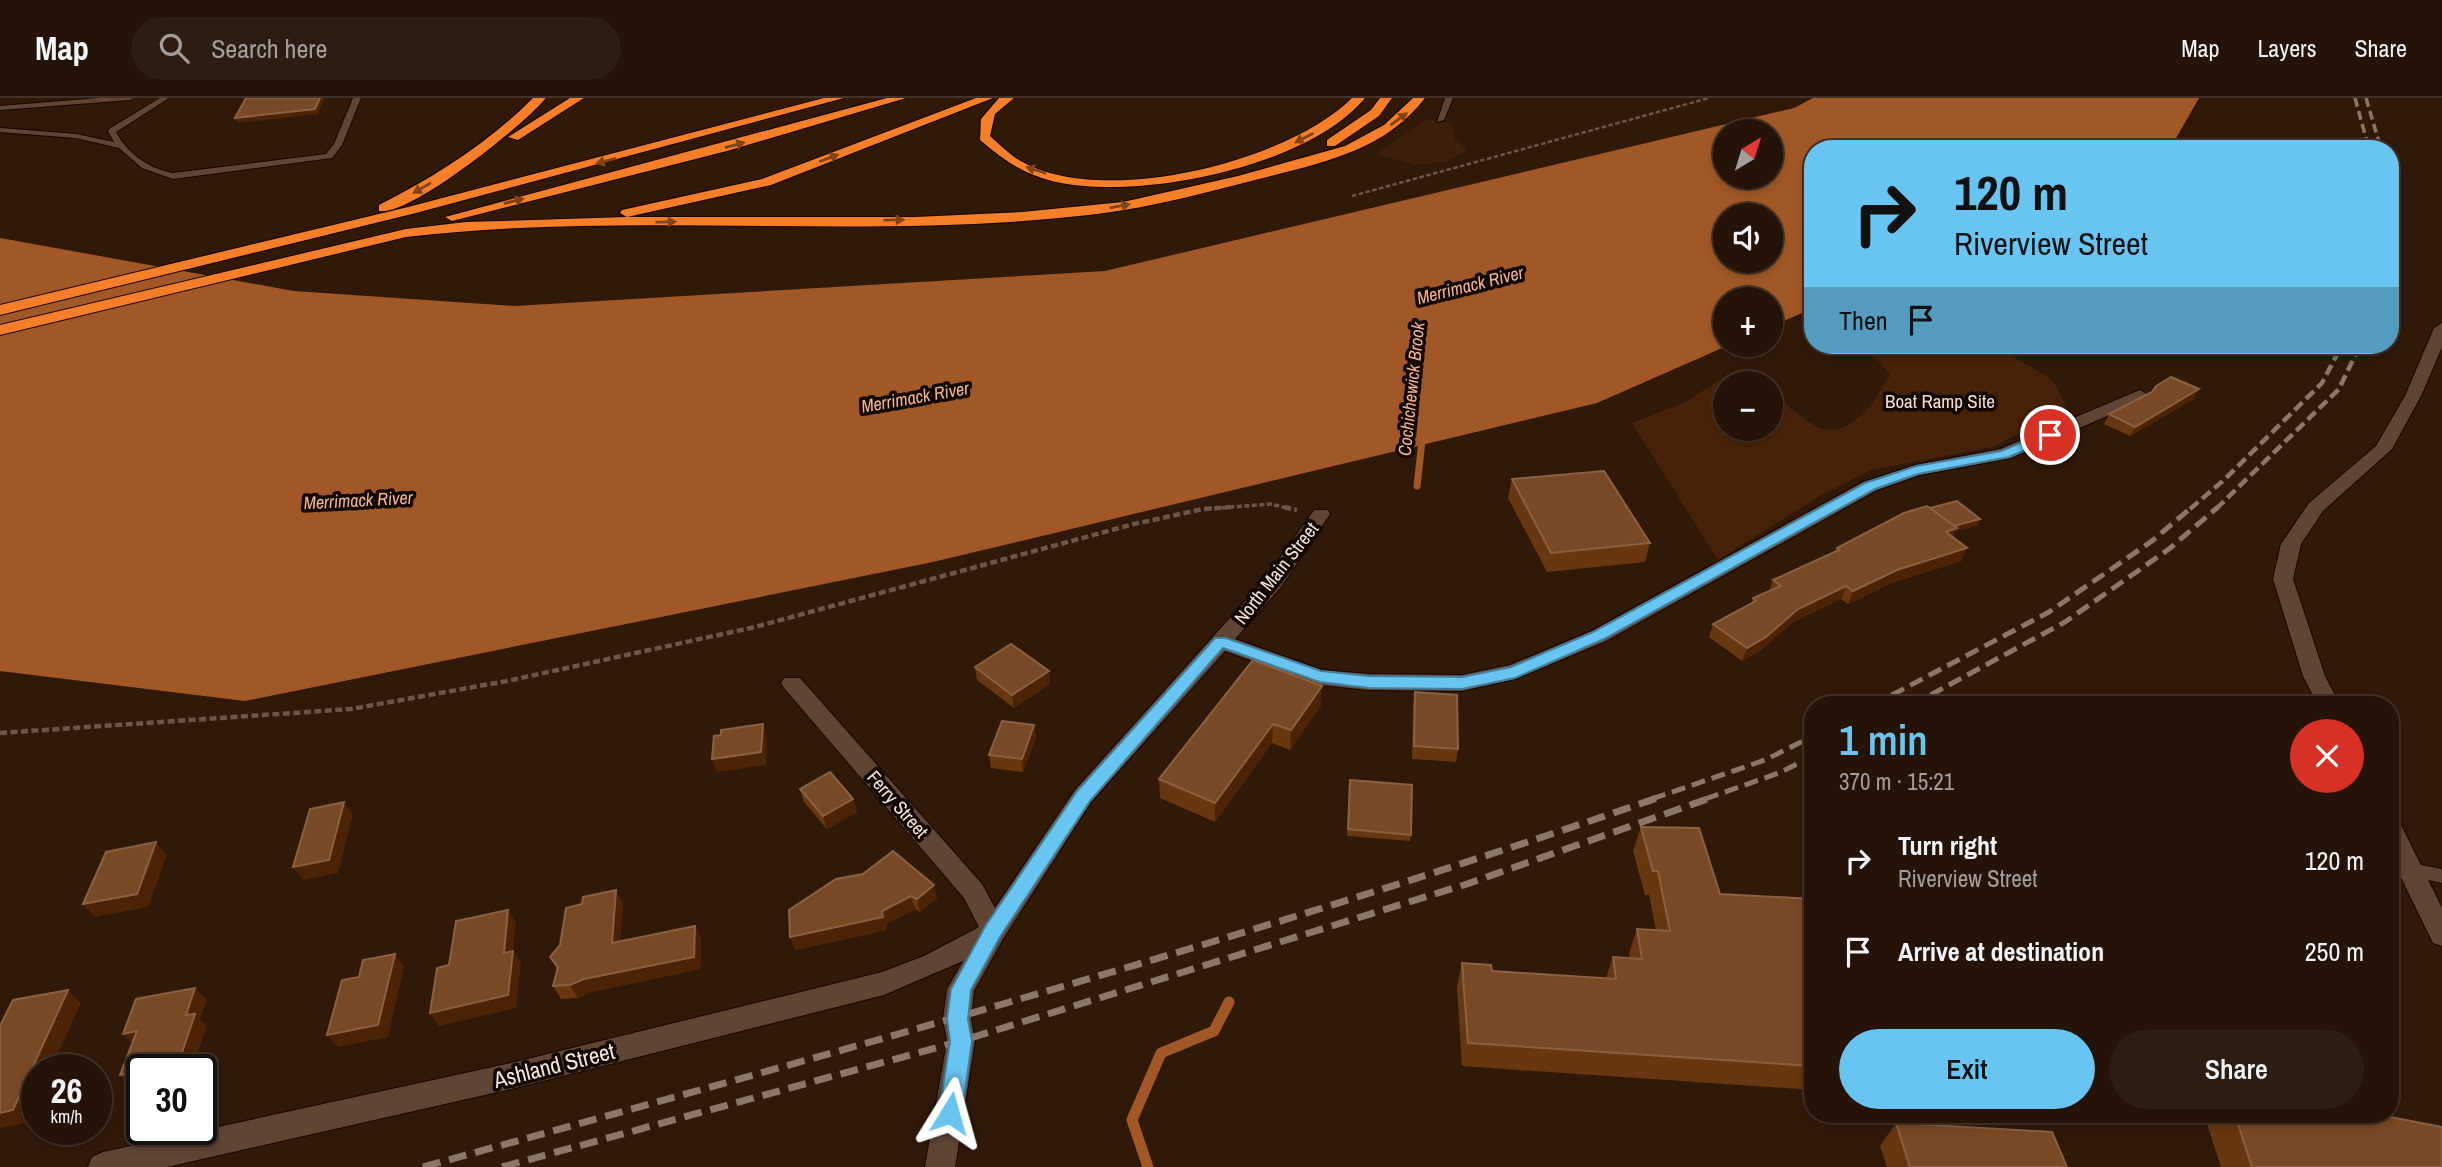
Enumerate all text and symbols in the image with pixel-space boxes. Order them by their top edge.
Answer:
search box [131,17,621,80]
text: Map [35,26,89,70]
icon: search [155,29,193,67]
text: Search here [211,31,327,66]
text: Map [2181,32,2219,64]
text: Layers [2257,32,2316,64]
text: Share [2354,32,2407,64]
one-way arrow [1390,112,1408,126]
north arrow [1713,119,1783,189]
map controls [1713,119,1783,441]
one-way arrow [1294,132,1314,144]
one-way arrow [724,139,746,150]
one-way arrow [819,153,840,164]
one-way arrow [595,156,617,167]
text: 120 m [1954,159,2068,225]
one-way arrow [1026,165,1047,175]
icon: right [1839,168,1930,259]
one-way arrow [413,182,432,194]
one-way arrow [504,195,526,206]
one-way arrow [1110,200,1132,211]
button: sound [1713,203,1783,273]
one-way arrow [883,214,905,225]
one-way arrow [655,216,677,228]
text: Riverview Street [1954,222,2148,265]
water label: Merrimack River [1414,259,1527,310]
button: + [1713,287,1783,357]
icon: arrive [1902,301,1940,339]
text: Then [1839,303,1888,338]
water label: Cochichewick Brook [1392,320,1431,457]
button: − [1713,371,1783,441]
water label: Merrimack River [859,375,972,419]
park label: Boat Ramp Site [1885,388,1995,414]
pin [2020,405,2080,465]
icon: arrive [2031,416,2069,454]
water label: Merrimack River [303,485,414,515]
street label: North Main Street [1228,516,1325,629]
text: 1 min [1839,712,1928,768]
button: close [2290,719,2364,793]
street label: Ferry Street [861,765,935,844]
text: 370 m · 15:21 [1839,766,1954,797]
text: Turn right [1898,828,1997,863]
icon: right [1839,842,1877,880]
text: 120 m [2305,843,2364,878]
text: Riverview Street [1898,863,2037,894]
icon: arrive [1839,933,1877,971]
text: Arrive at destination [1898,934,2104,969]
text: 250 m [2305,934,2364,969]
button: Exit [1839,1029,2095,1109]
button: Share [2109,1029,2364,1109]
street label: Ashland Street [489,1035,618,1095]
speed limit sign: 30 [126,1054,217,1145]
text: 26 [51,1067,82,1114]
position arrow [913,1076,987,1150]
text: km/h [51,1104,83,1129]

